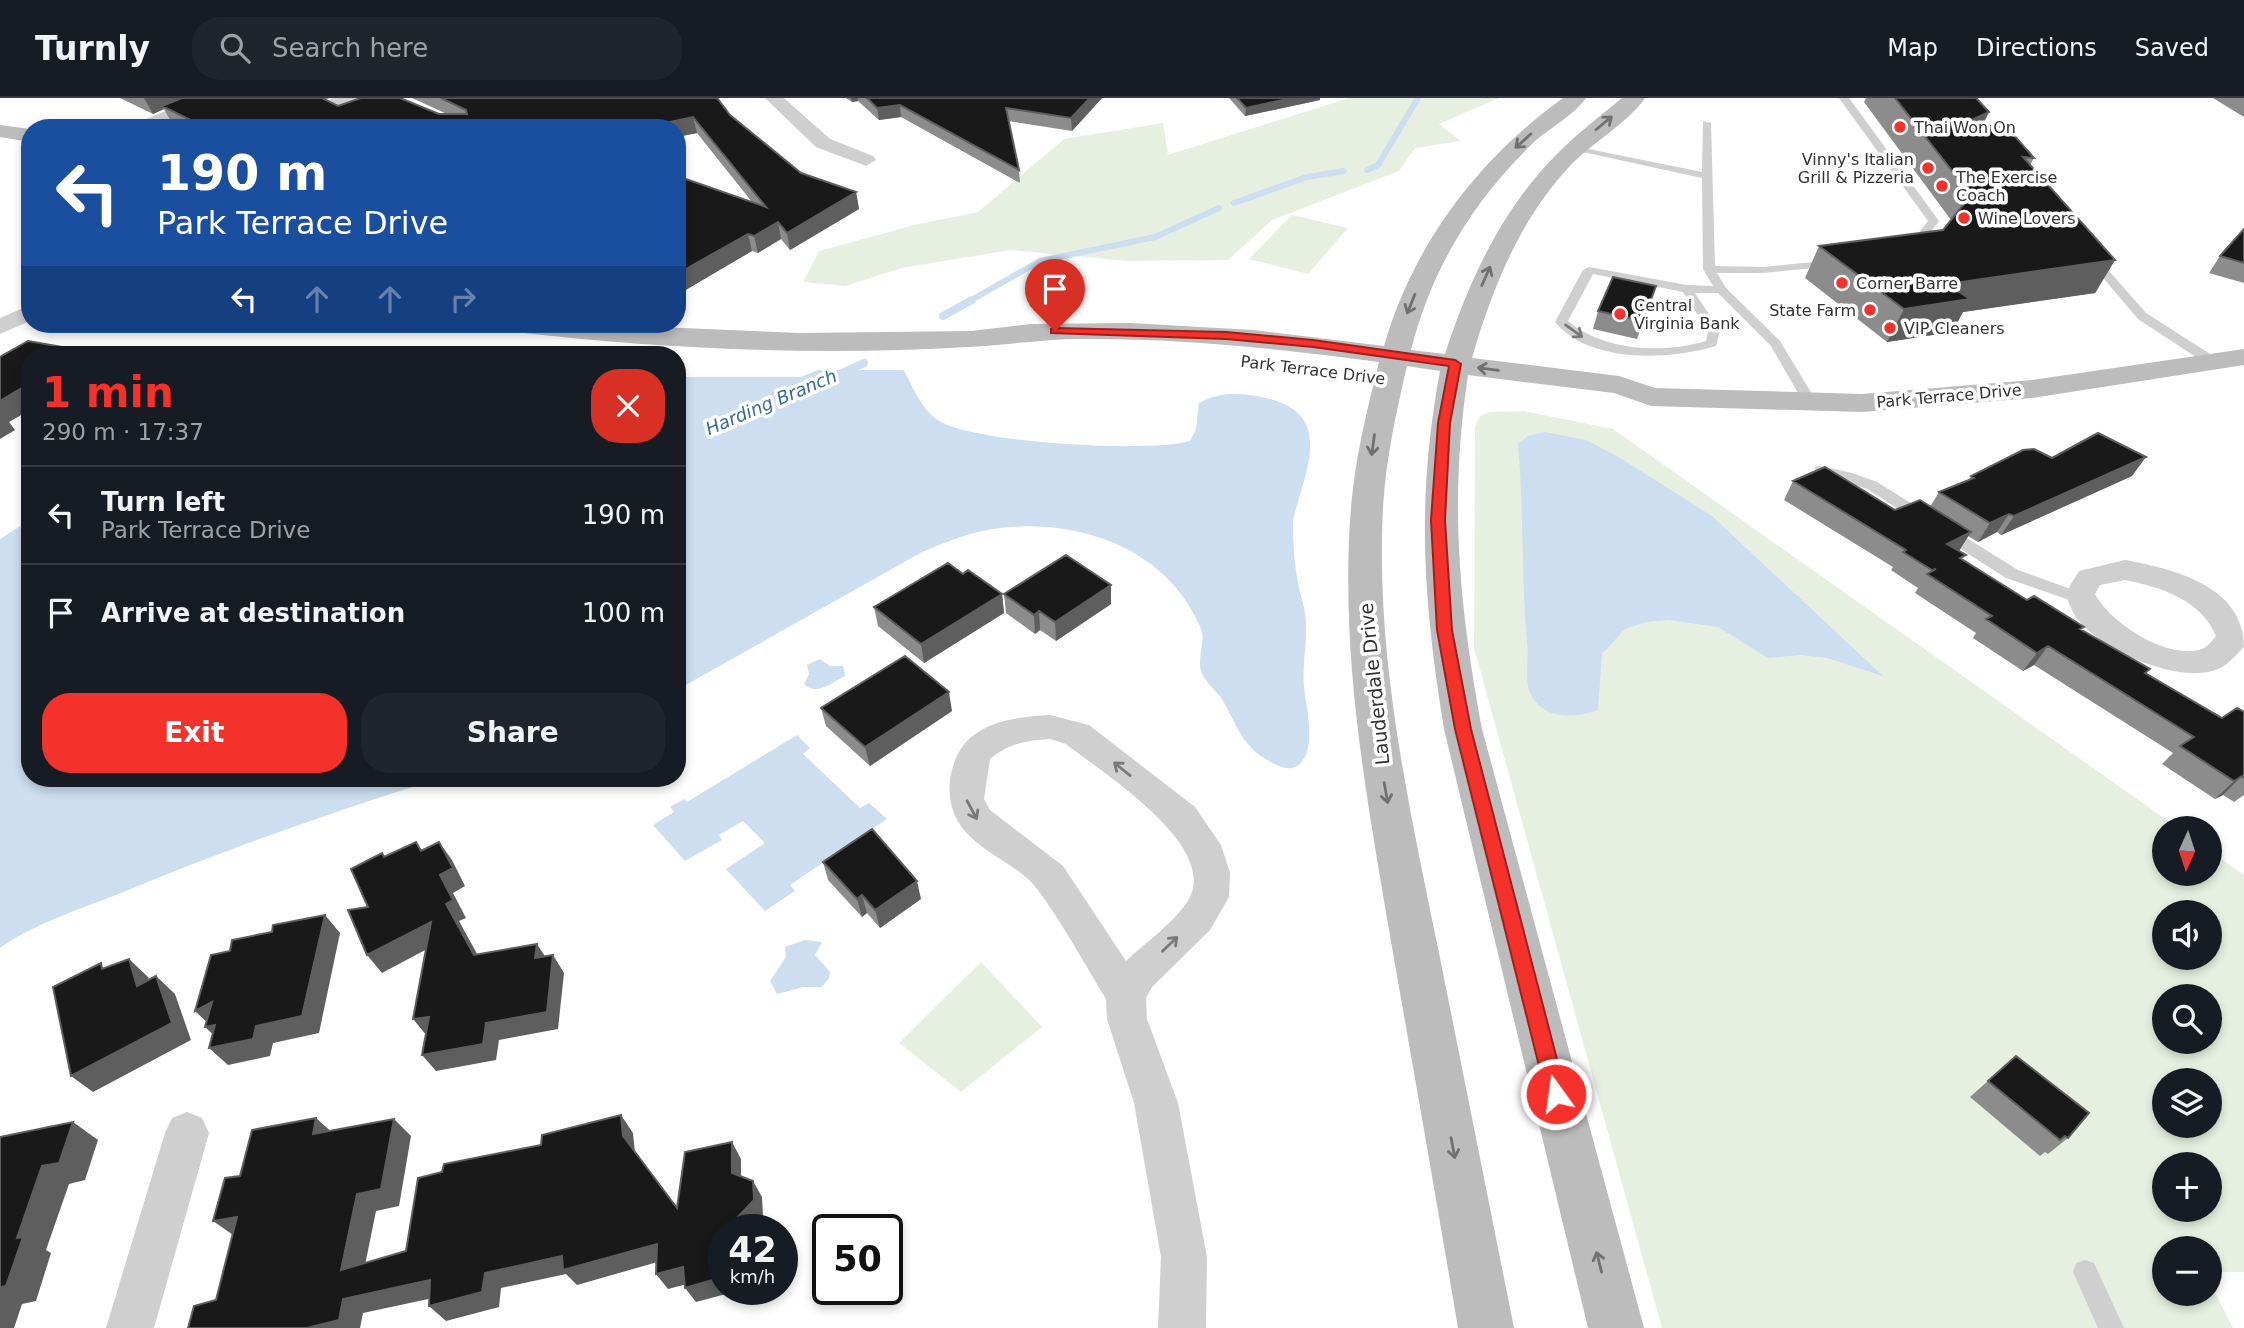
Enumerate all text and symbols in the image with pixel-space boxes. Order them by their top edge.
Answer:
search box [192,17,682,80]
text: Turnly [35,29,150,68]
icon: search [216,29,254,67]
text: Search here [272,33,428,63]
text: Map [1887,34,1938,62]
text: Directions [1976,34,2097,62]
text: Saved [2135,34,2209,62]
one-way arrow [1595,116,1613,131]
place label: Thai Won On [1913,118,2016,137]
marker: Thai Won On [1892,119,1908,135]
one-way arrow [1514,133,1532,149]
text: 190 m [157,145,327,202]
icon: left [42,147,133,238]
place label: Vinny's Italian Grill & Pizzeria [1798,150,1914,187]
marker: Vinny's Italian Grill & Pizzeria [1920,160,1936,176]
place label: The Exercise Coach [1955,168,2057,205]
marker: The Exercise Coach [1934,178,1950,194]
text: Park Terrace Drive [157,204,448,242]
place label: Wine Lovers [1978,209,2076,228]
marker: Wine Lovers [1956,210,1972,226]
pin [1025,259,1085,331]
one-way arrow [1480,266,1493,288]
icon: arrive [1036,270,1074,308]
place label: Corner Barre [1856,274,1958,293]
marker: Corner Barre [1834,275,1850,291]
icon: left [225,280,263,318]
icon: ahead [298,280,336,318]
icon: ahead [371,280,409,318]
icon: right [444,280,482,318]
one-way arrow [1403,292,1416,314]
place label: Central Virginia Bank [1634,296,1740,333]
place label: State Farm [1769,301,1856,320]
marker: State Farm [1862,302,1878,318]
marker: Central Virginia Bank [1612,306,1628,322]
place label: VIP Cleaners [1904,319,2005,338]
marker: VIP Cleaners [1882,320,1898,336]
one-way arrow [1564,324,1583,339]
street label: Park Terrace Drive [1240,352,1386,388]
one-way arrow [1478,362,1500,375]
water label: Harding Branch [702,365,840,439]
text: 1 min [42,368,174,417]
button: close [591,369,665,443]
street label: Park Terrace Drive [1876,380,2022,412]
text: 290 m · 17:37 [42,419,204,445]
one-way arrow [1366,433,1379,456]
text: Turn left [101,487,225,517]
icon: left [42,496,80,534]
text: 190 m [582,500,665,530]
text: Park Terrace Drive [101,517,310,543]
icon: arrive [42,594,80,632]
text: Arrive at destination [101,598,405,628]
text: 100 m [582,598,665,628]
street label: Lauderdale Drive [1355,602,1393,766]
button: Exit [42,693,347,773]
button: Share [361,693,665,773]
one-way arrow [1114,762,1132,777]
one-way arrow [1380,781,1394,804]
one-way arrow [966,799,979,820]
north arrow [2152,816,2222,886]
map controls [2152,816,2222,1306]
button: sound [2152,900,2222,970]
one-way arrow [1161,936,1178,953]
button: search [2152,984,2222,1054]
position arrow [1519,1057,1593,1131]
button: layers [2152,1068,2222,1138]
one-way arrow [1447,1136,1460,1159]
button: + [2152,1152,2222,1222]
speed limit sign: 50 [812,1214,903,1305]
text: 42 [728,1230,777,1270]
button: − [2152,1236,2222,1306]
one-way arrow [1592,1251,1605,1274]
text: km/h [730,1266,775,1287]

